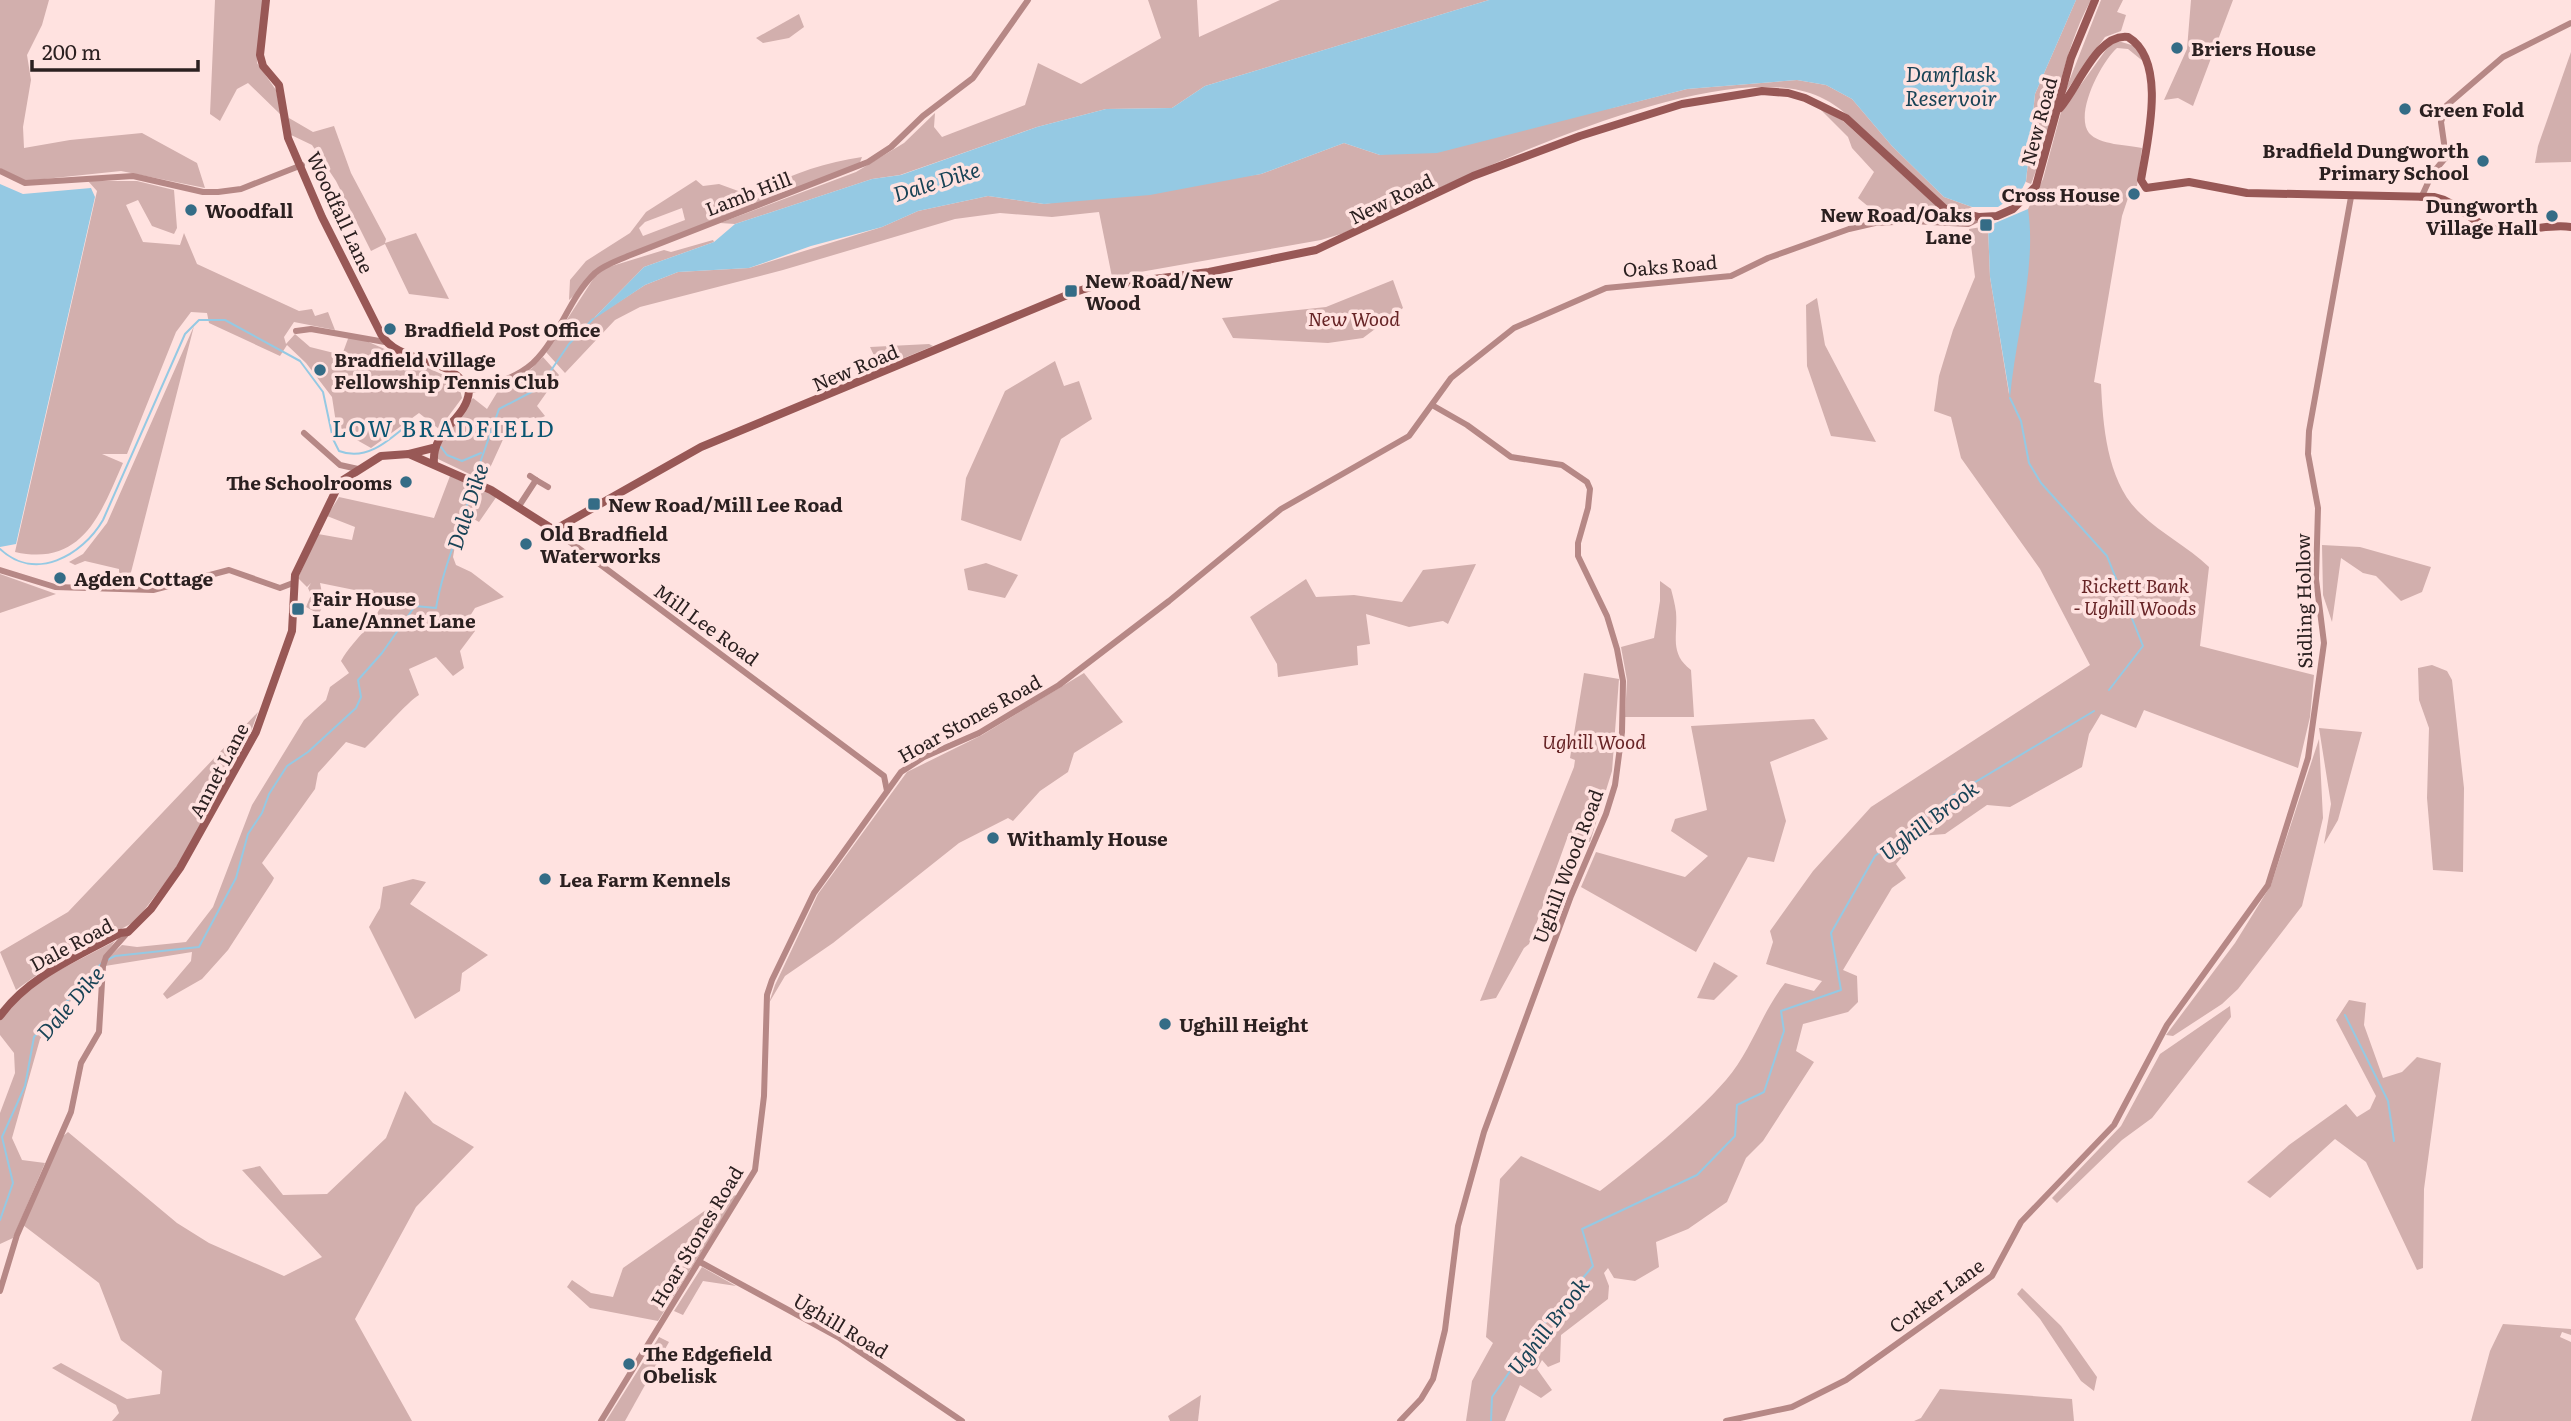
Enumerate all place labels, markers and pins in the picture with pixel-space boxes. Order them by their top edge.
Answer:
place label: Briers House [2191,34,2316,62]
marker: Briers House [2169,40,2185,56]
place label: Green Fold [2419,95,2525,123]
marker: Green Fold [2397,101,2413,117]
place label: Bradfield Dungworth Primary School [2262,136,2469,186]
marker: Bradfield Dungworth Primary School [2475,153,2491,169]
place label: Cross House [2001,180,2120,208]
marker: Cross House [2126,186,2142,202]
place label: Dungworth Village Hall [2426,191,2538,241]
place label: Woodfall [205,196,294,224]
place label: New Road/Oaks Lane [1820,200,1972,250]
marker: Woodfall [183,202,199,218]
marker: Dungworth Village Hall [2544,208,2560,224]
marker: New Road/Oaks Lane [1978,217,1994,233]
place label: New Road/New Wood [1085,266,1233,316]
marker: New Road/New Wood [1063,283,1079,299]
place label: Bradfield Post Office [404,315,601,343]
marker: Bradfield Post Office [382,321,398,337]
place label: Bradfield Village Fellowship Tennis Club [334,345,559,395]
marker: Bradfield Village Fellowship Tennis Club [312,362,328,378]
place label: The Schoolrooms [226,468,392,496]
marker: The Schoolrooms [398,474,414,490]
place label: New Road/Mill Lee Road [608,490,843,518]
marker: New Road/Mill Lee Road [586,496,602,512]
place label: Old Bradfield Waterworks [540,519,669,569]
marker: Old Bradfield Waterworks [518,536,534,552]
place label: Agden Cottage [74,564,214,592]
marker: Agden Cottage [52,570,68,586]
place label: Fair House Lane/Annet Lane [312,584,476,634]
marker: Fair House Lane/Annet Lane [290,601,306,617]
place label: Withamly House [1007,824,1168,852]
marker: Withamly House [985,830,1001,846]
place label: Lea Farm Kennels [559,865,730,893]
marker: Lea Farm Kennels [537,871,553,887]
place label: Ughill Height [1179,1010,1309,1038]
marker: Ughill Height [1157,1016,1173,1032]
place label: The Edgefield Obelisk [643,1339,773,1389]
marker: The Edgefield Obelisk [621,1356,637,1372]

